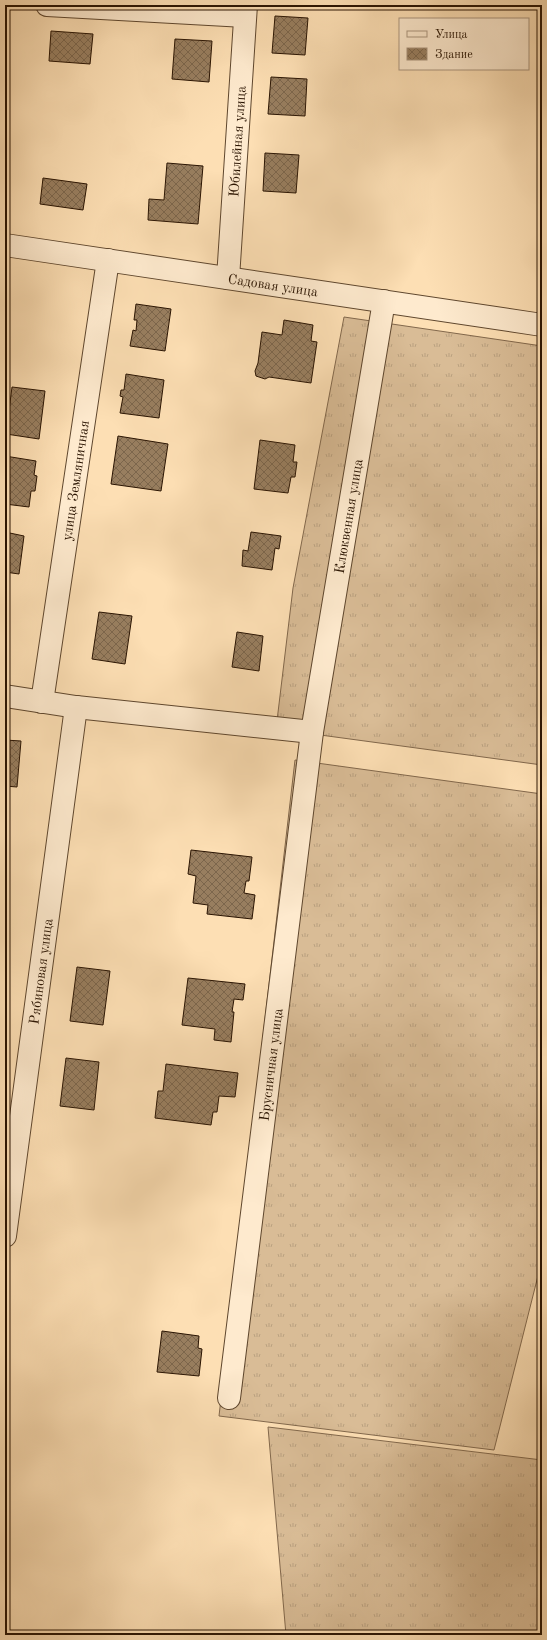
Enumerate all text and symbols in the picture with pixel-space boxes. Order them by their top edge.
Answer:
legend [399,18,529,70]
text: Улица [435,29,468,41]
text: Здание [435,49,473,61]
street label: Юбилейная улица [227,85,249,197]
street label: Садовая улица [227,272,319,300]
street label: улица Земляничная [60,419,92,542]
street label: Клюквенная улица [333,458,366,575]
street label: Рябиновая улица [27,918,56,1025]
street label: Брусничная улица [258,1007,286,1122]

